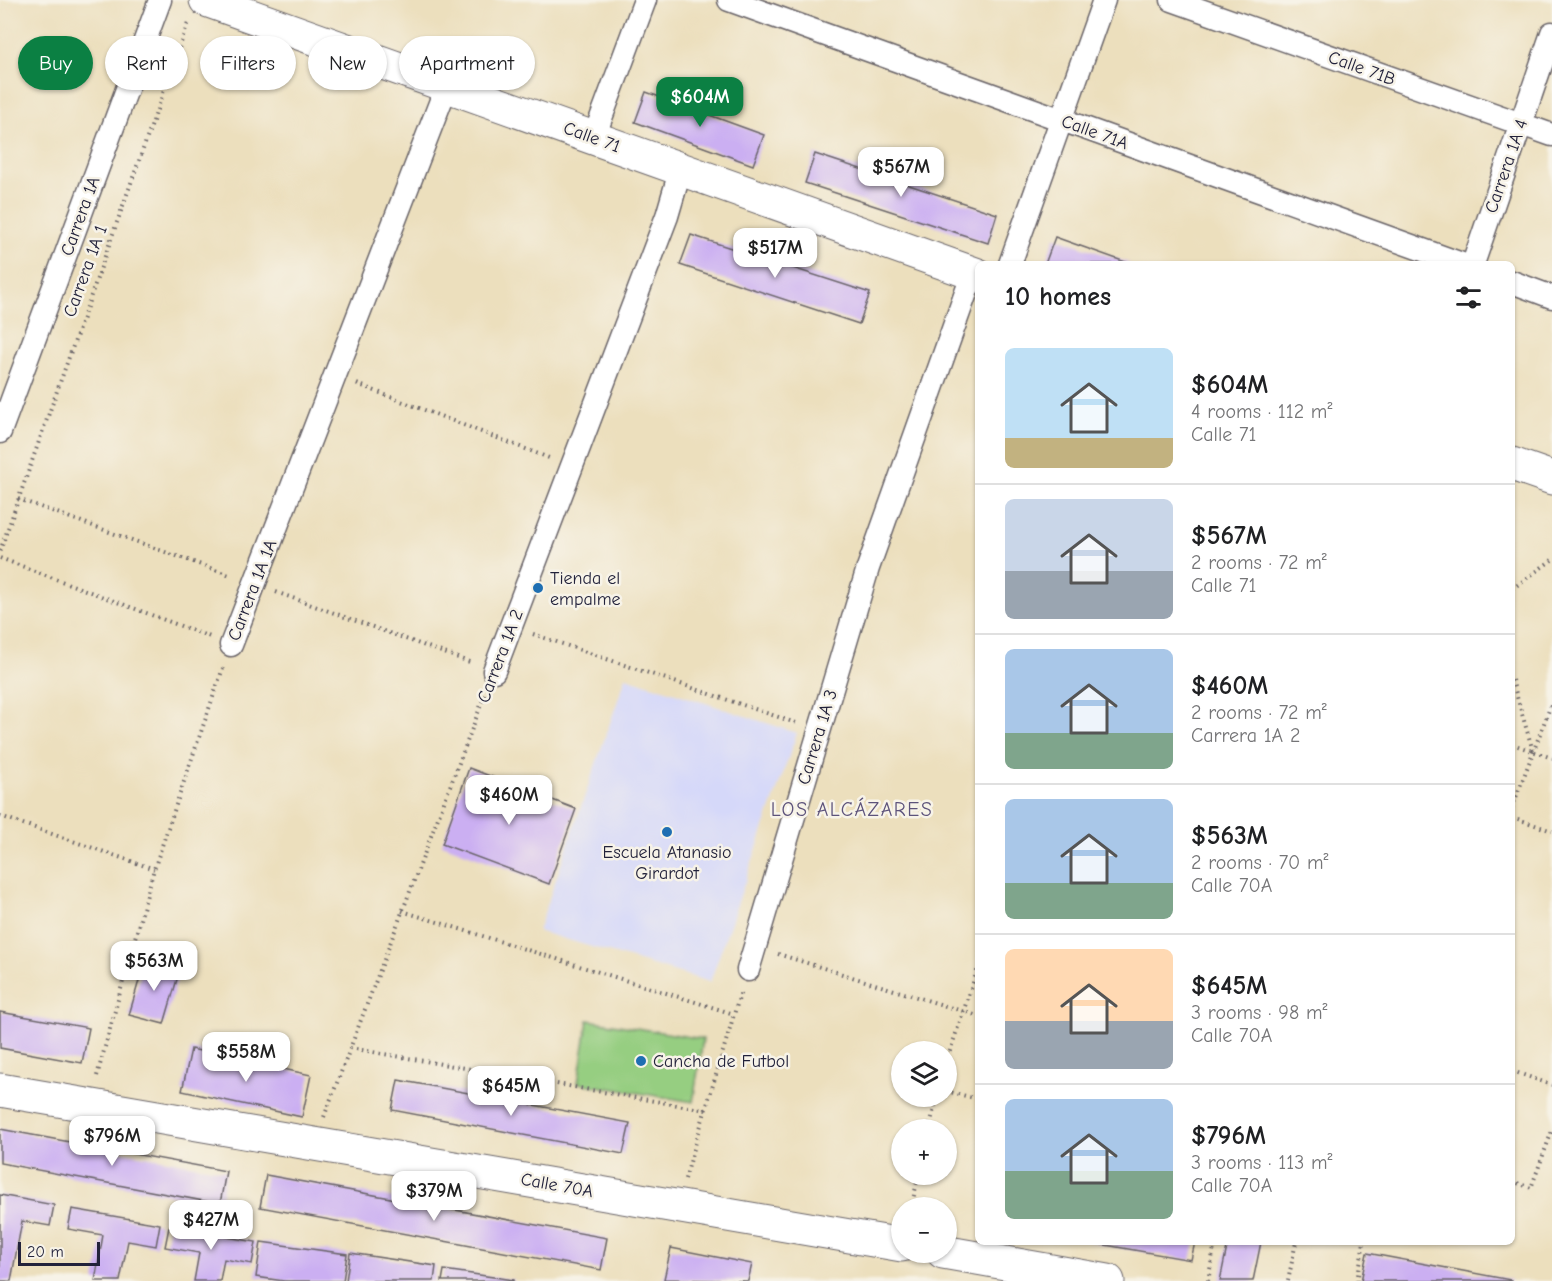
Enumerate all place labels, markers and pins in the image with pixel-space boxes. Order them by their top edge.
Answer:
pin: $604M [658,77,742,128]
pin: $567M [859,147,943,198]
pin: $517M [733,228,817,279]
place label: Tienda el empalme [550,568,621,610]
marker: Tienda el empalme [531,581,545,595]
pin: $460M [467,775,551,826]
marker: Escuela Atanasio Girardot [660,825,674,839]
place label: Escuela Atanasio Girardot [602,842,732,884]
pin: $563M [112,941,196,992]
pin: $558M [204,1032,288,1083]
place label: Cancha de Futbol [653,1051,789,1072]
marker: Cancha de Futbol [634,1054,648,1068]
pin: $645M [469,1066,553,1117]
pin: $796M [70,1116,154,1167]
pin: $379M [392,1171,476,1222]
pin: $427M [169,1200,253,1251]

